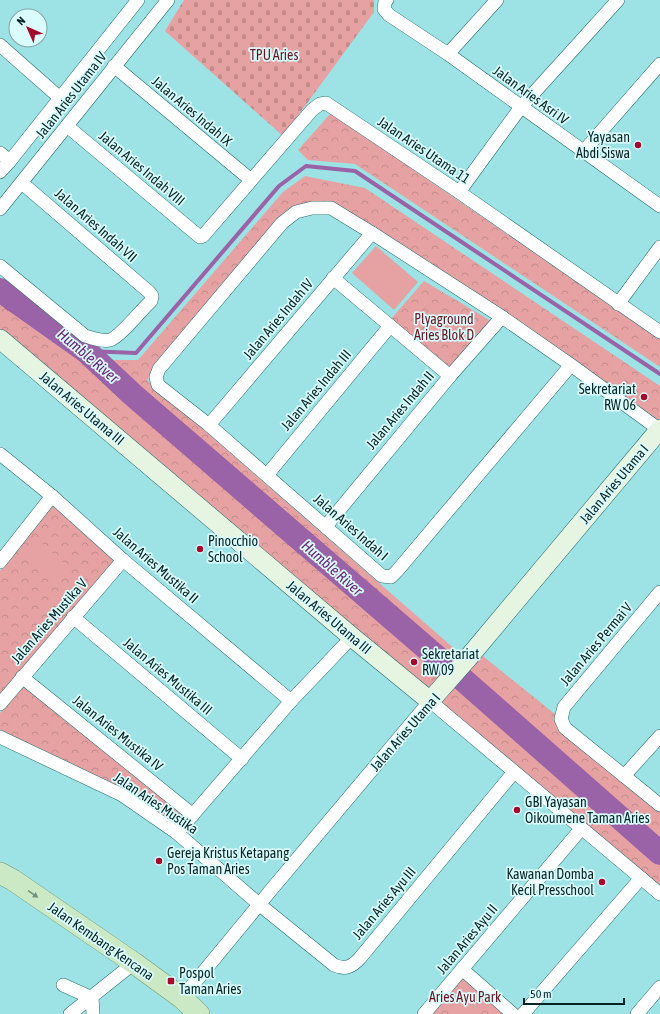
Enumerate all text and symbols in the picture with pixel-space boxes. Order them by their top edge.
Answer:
north arrow [8,8,48,48]
text: N [14,14,27,27]
park label: TPU Aries [250,47,298,63]
street label: Jalan Aries Utama IV [32,49,110,141]
street label: Jalan Aries Asri IV [490,62,572,128]
street label: Jalan Aries Indah IX [149,73,236,150]
street label: Jalan Aries Utama 11 [375,113,473,187]
street label: Jalan Aries Indah VIII [96,127,188,209]
place label: Yayasan Abdi Siswa [576,129,630,161]
marker: Yayasan Abdi Siswa [633,140,643,150]
street label: Jalan Aries Indah VII [52,185,140,265]
street label: Jalan Aries Indah IV [240,275,316,362]
park label: Plyaground Aries Blok D [414,311,474,343]
water label: Humble River [54,325,123,387]
street label: Jalan Aries Indah III [278,346,354,434]
street label: Jalan Aries Utama III [36,368,128,448]
street label: Jalan Aries Indah II [363,368,437,452]
place label: Sekretariat RW 06 [579,381,636,413]
marker: Sekretariat RW 06 [639,392,649,402]
street label: Jalan Aries Utama I [576,441,652,527]
street label: Jalan Aries Indah I [311,490,391,564]
street label: Jalan Aries Mustika II [110,524,202,606]
place label: Pinocchio School [208,533,258,565]
water label: Humble River [299,537,367,599]
marker: Pinocchio School [195,544,205,554]
street label: Jalan Aries Mustika V [8,575,90,667]
street label: Jalan Aries Utama III [283,577,375,657]
street label: Jalan Aries Permai V [557,599,635,689]
street label: Jalan Aries Mustika III [120,634,216,718]
place label: Sekretariat RW 09 [422,646,479,678]
marker: Sekretariat RW 09 [409,657,419,667]
street label: Jalan Aries Utama I [367,690,443,774]
street label: Jalan Aries Mustika IV [70,692,166,774]
street label: Jalan Aries Mustika [111,769,201,837]
place label: GBI Yayasan Oikoumene Taman Aries [525,794,650,826]
marker: GBI Yayasan Oikoumene Taman Aries [512,805,522,815]
place label: Gereja Kristus Ketapang Pos Taman Aries [167,845,289,877]
marker: Gereja Kristus Ketapang Pos Taman Aries [154,856,164,866]
street label: Jalan Aries Ayu III [349,864,419,942]
place label: Kawanan Domba Kecil Presschool [507,866,594,898]
marker: Kawanan Domba Kecil Presschool [597,877,607,887]
one-way arrow [28,890,38,898]
street label: Jalan Kembang Kencana [45,898,157,984]
street label: Jalan Aries Ayu II [433,901,501,977]
place label: Pospol Taman Aries [179,965,242,997]
marker: Pospol Taman Aries [166,976,176,986]
scale bar [524,980,624,1006]
text: 50 m [530,987,552,1001]
park label: Aries Ayu Park [429,989,501,1005]

